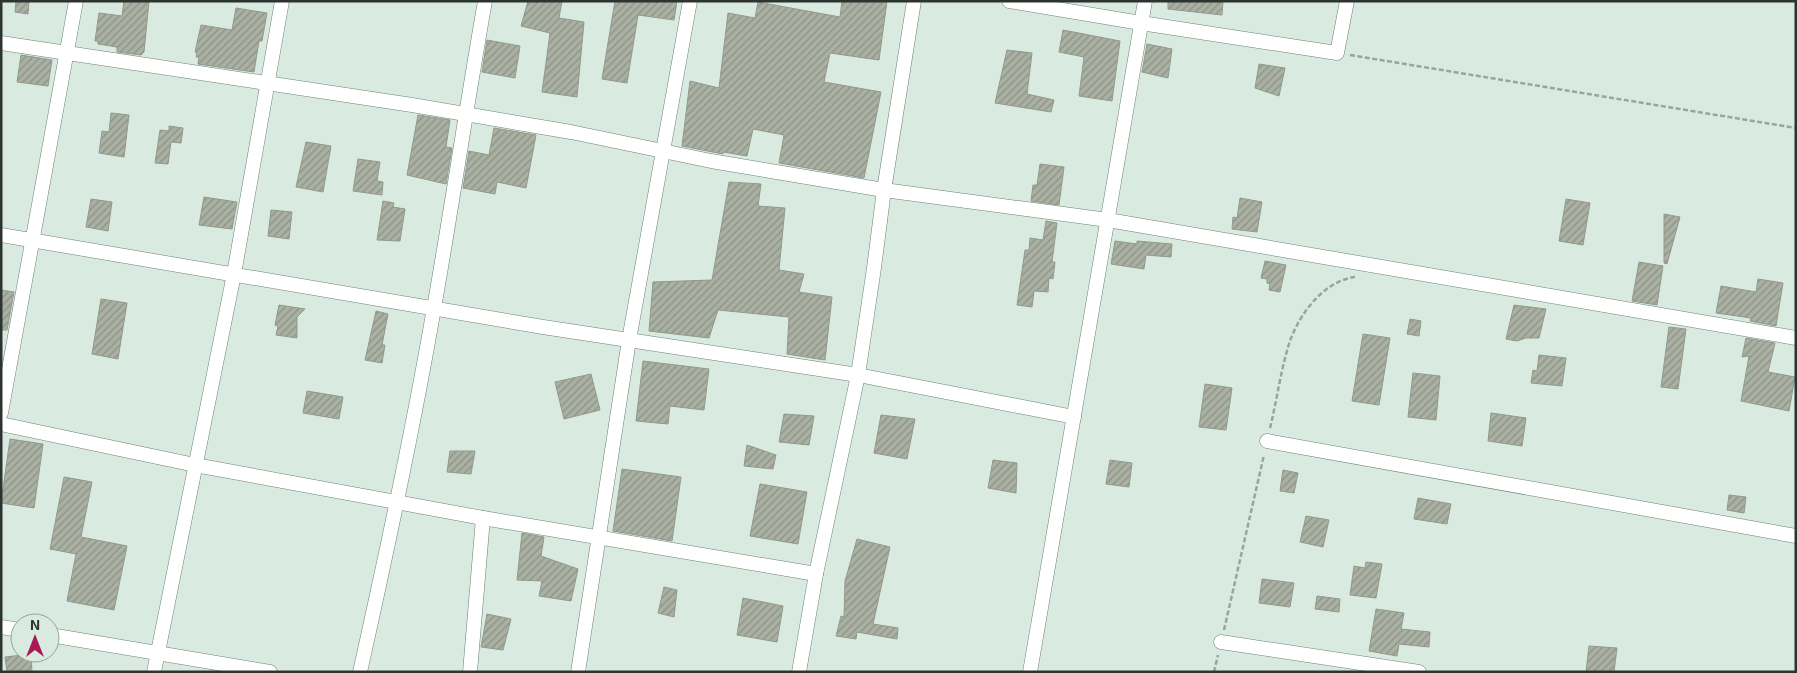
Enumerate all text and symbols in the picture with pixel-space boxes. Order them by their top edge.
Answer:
north arrow [10,613,60,663]
text: N [30,616,40,633]

